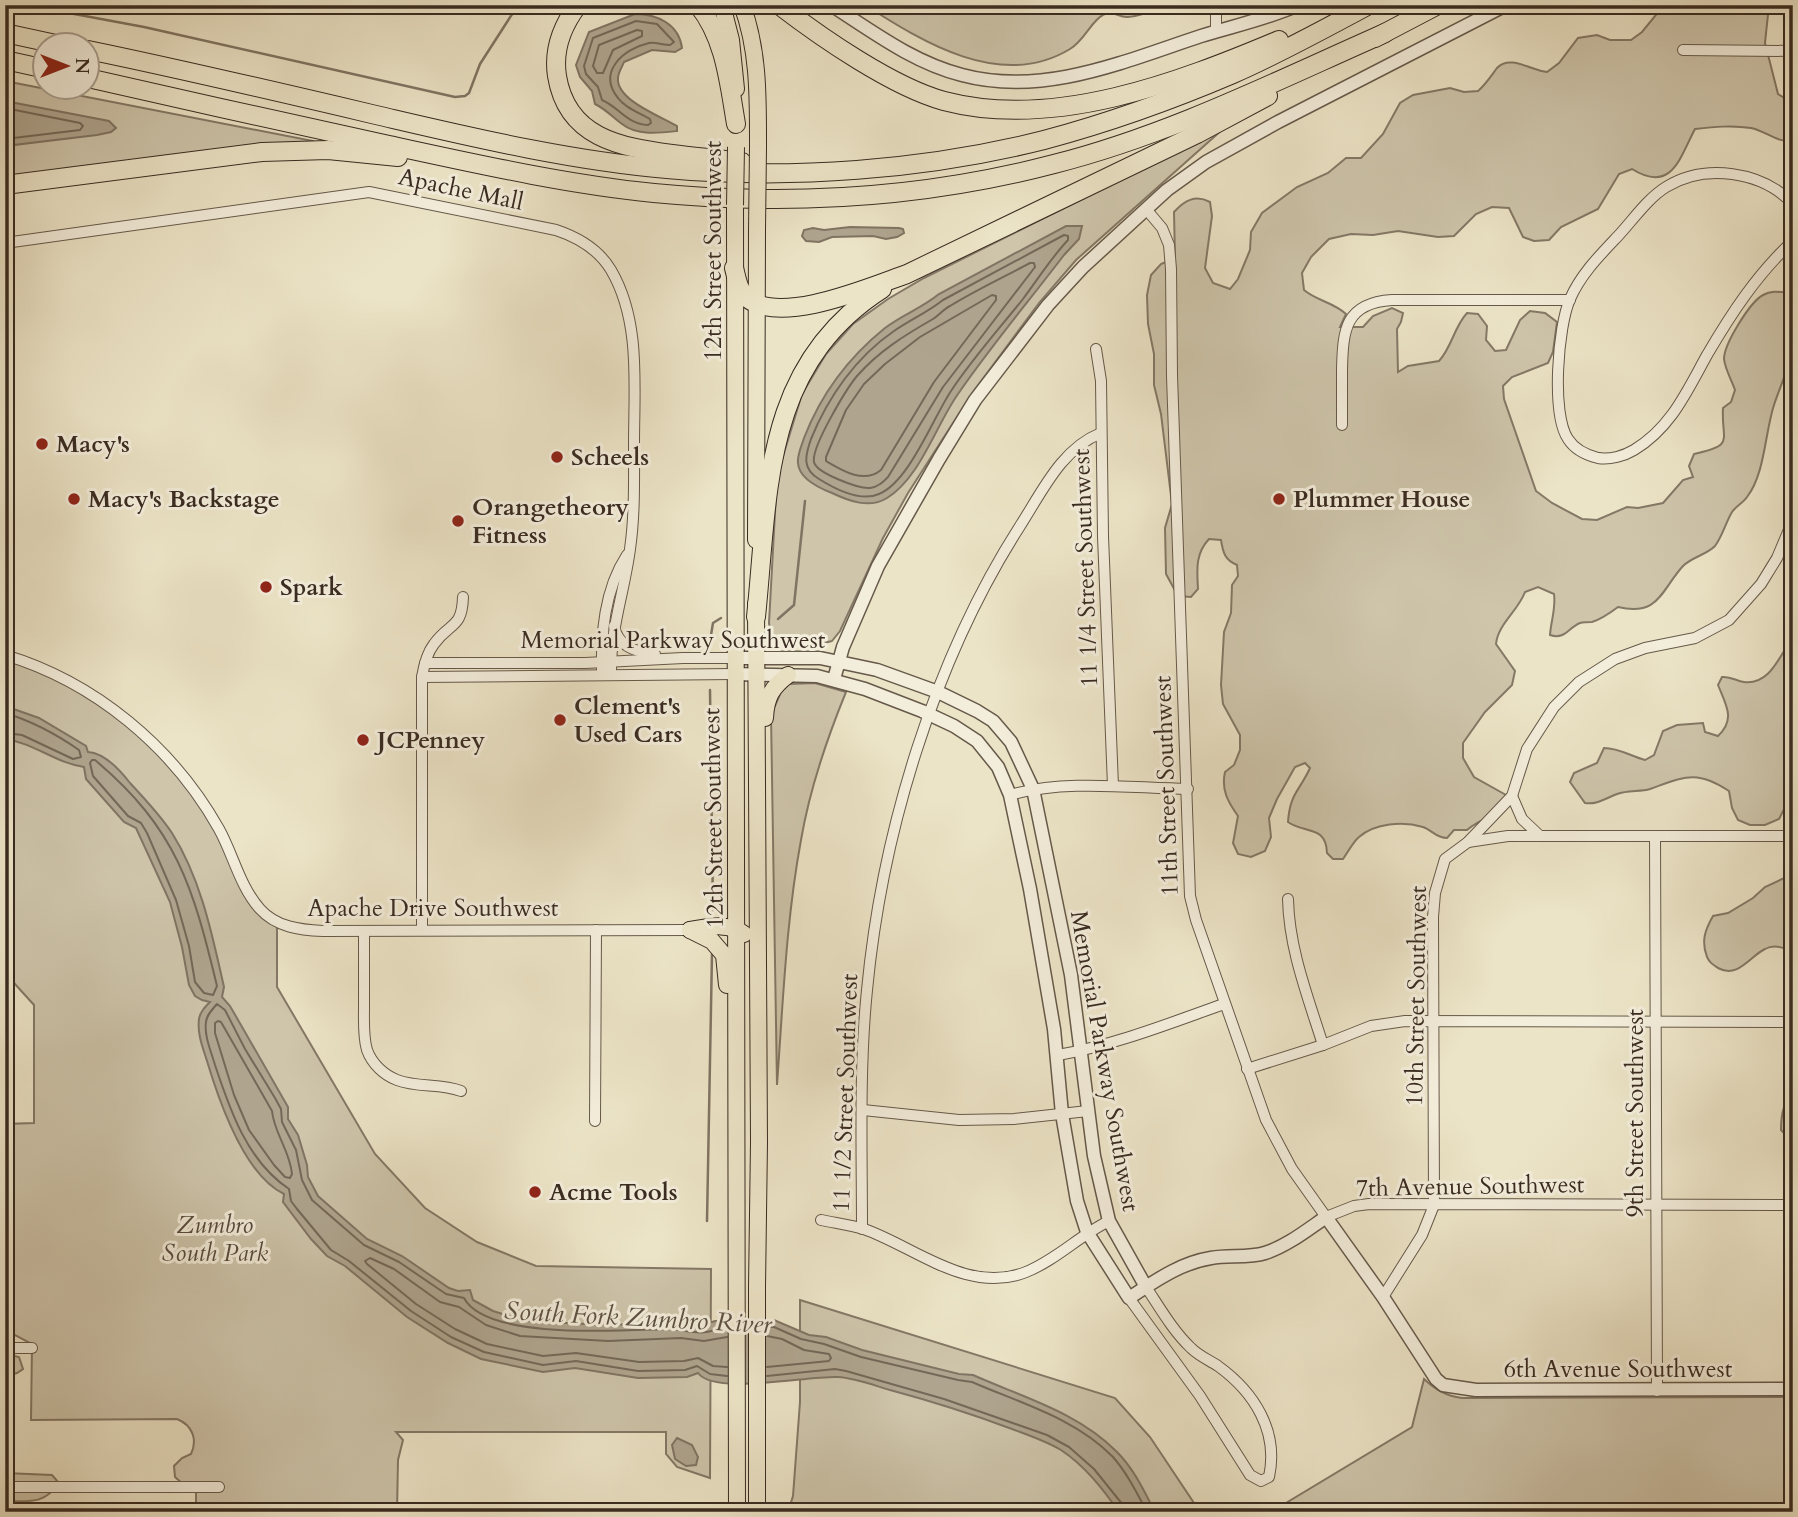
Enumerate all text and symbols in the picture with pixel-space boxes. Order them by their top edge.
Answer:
north arrow [32,32,102,102]
text: N [69,58,95,75]
street label: 12th Street Southwest [697,140,730,361]
street label: Apache Mall [395,160,526,219]
place label: Macy's [56,428,130,461]
marker: Macy's [34,436,50,452]
place label: Scheels [571,441,649,474]
street label: 11 1/4 Street Southwest [1065,448,1106,688]
marker: Scheels [549,449,565,465]
place label: Macy's Backstage [88,483,280,516]
place label: Plummer House [1293,483,1470,516]
marker: Macy's Backstage [66,491,82,507]
place label: Orangetheory Fitness [472,491,629,552]
marker: Plummer House [1271,491,1287,507]
marker: Orangetheory Fitness [450,513,466,529]
place label: Spark [280,571,343,604]
marker: Spark [258,579,274,595]
street label: Memorial Parkway Southwest [521,624,826,657]
street label: 11th Street Southwest [1146,675,1187,897]
place label: Clement's Used Cars [574,690,682,751]
street label: 12th Street Southwest [695,707,732,929]
marker: Clement's Used Cars [552,712,568,728]
place label: JCPenney [374,724,485,757]
marker: JCPenney [355,732,371,748]
street label: 10th Street Southwest [1398,885,1435,1107]
street label: Apache Drive Southwest [308,892,559,925]
street label: Memorial Parkway Southwest [1062,908,1147,1214]
street label: 11 1/2 Street Southwest [825,973,866,1213]
street label: 9th Street Southwest [1619,1008,1652,1217]
street label: 7th Avenue Southwest [1356,1168,1585,1205]
place label: Acme Tools [549,1176,678,1209]
marker: Acme Tools [527,1184,543,1200]
park label: Zumbro South Park [162,1209,268,1270]
water label: South Fork Zumbro River [503,1293,774,1342]
street label: 6th Avenue Southwest [1504,1353,1733,1386]

